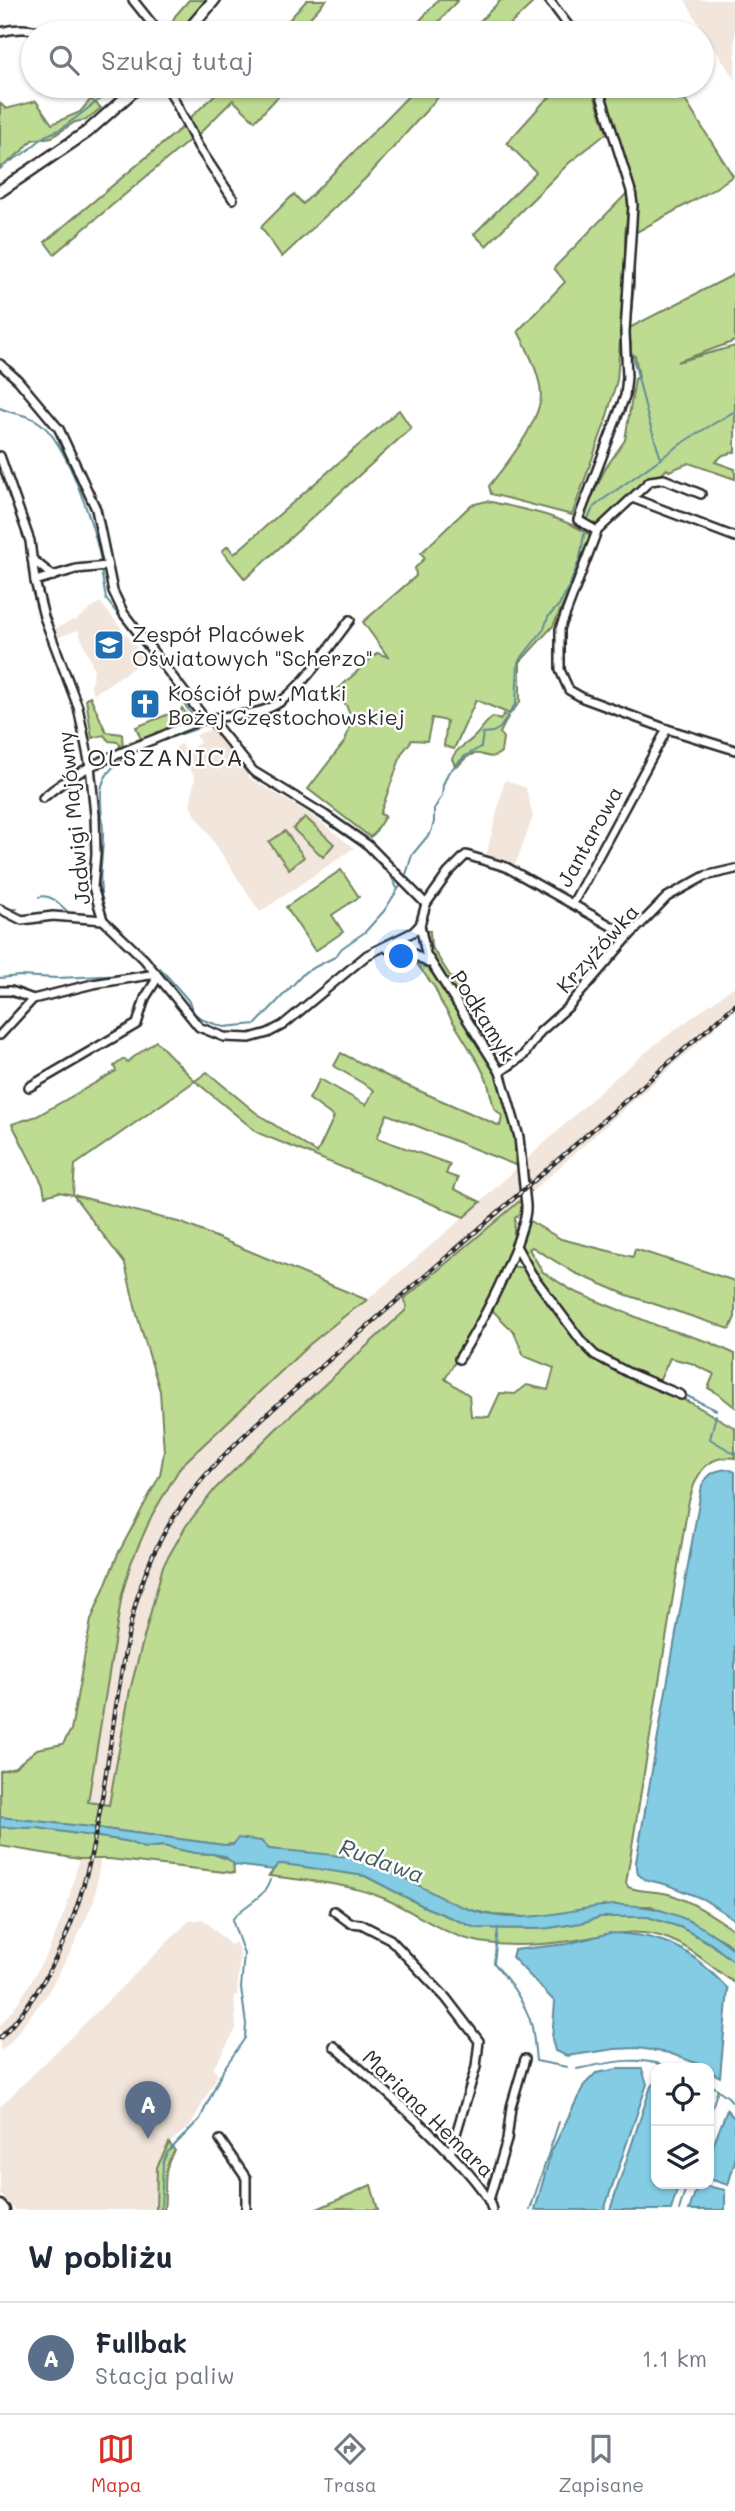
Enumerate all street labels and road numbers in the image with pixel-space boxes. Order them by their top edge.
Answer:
street label: Jadwigi Majówny [50,730,96,906]
street label: Jantarowa [550,781,628,891]
street label: Krzyżówka [550,898,644,998]
street label: Podkamyk [446,965,522,1065]
street label: Mariana Hemara [357,2043,501,2183]

